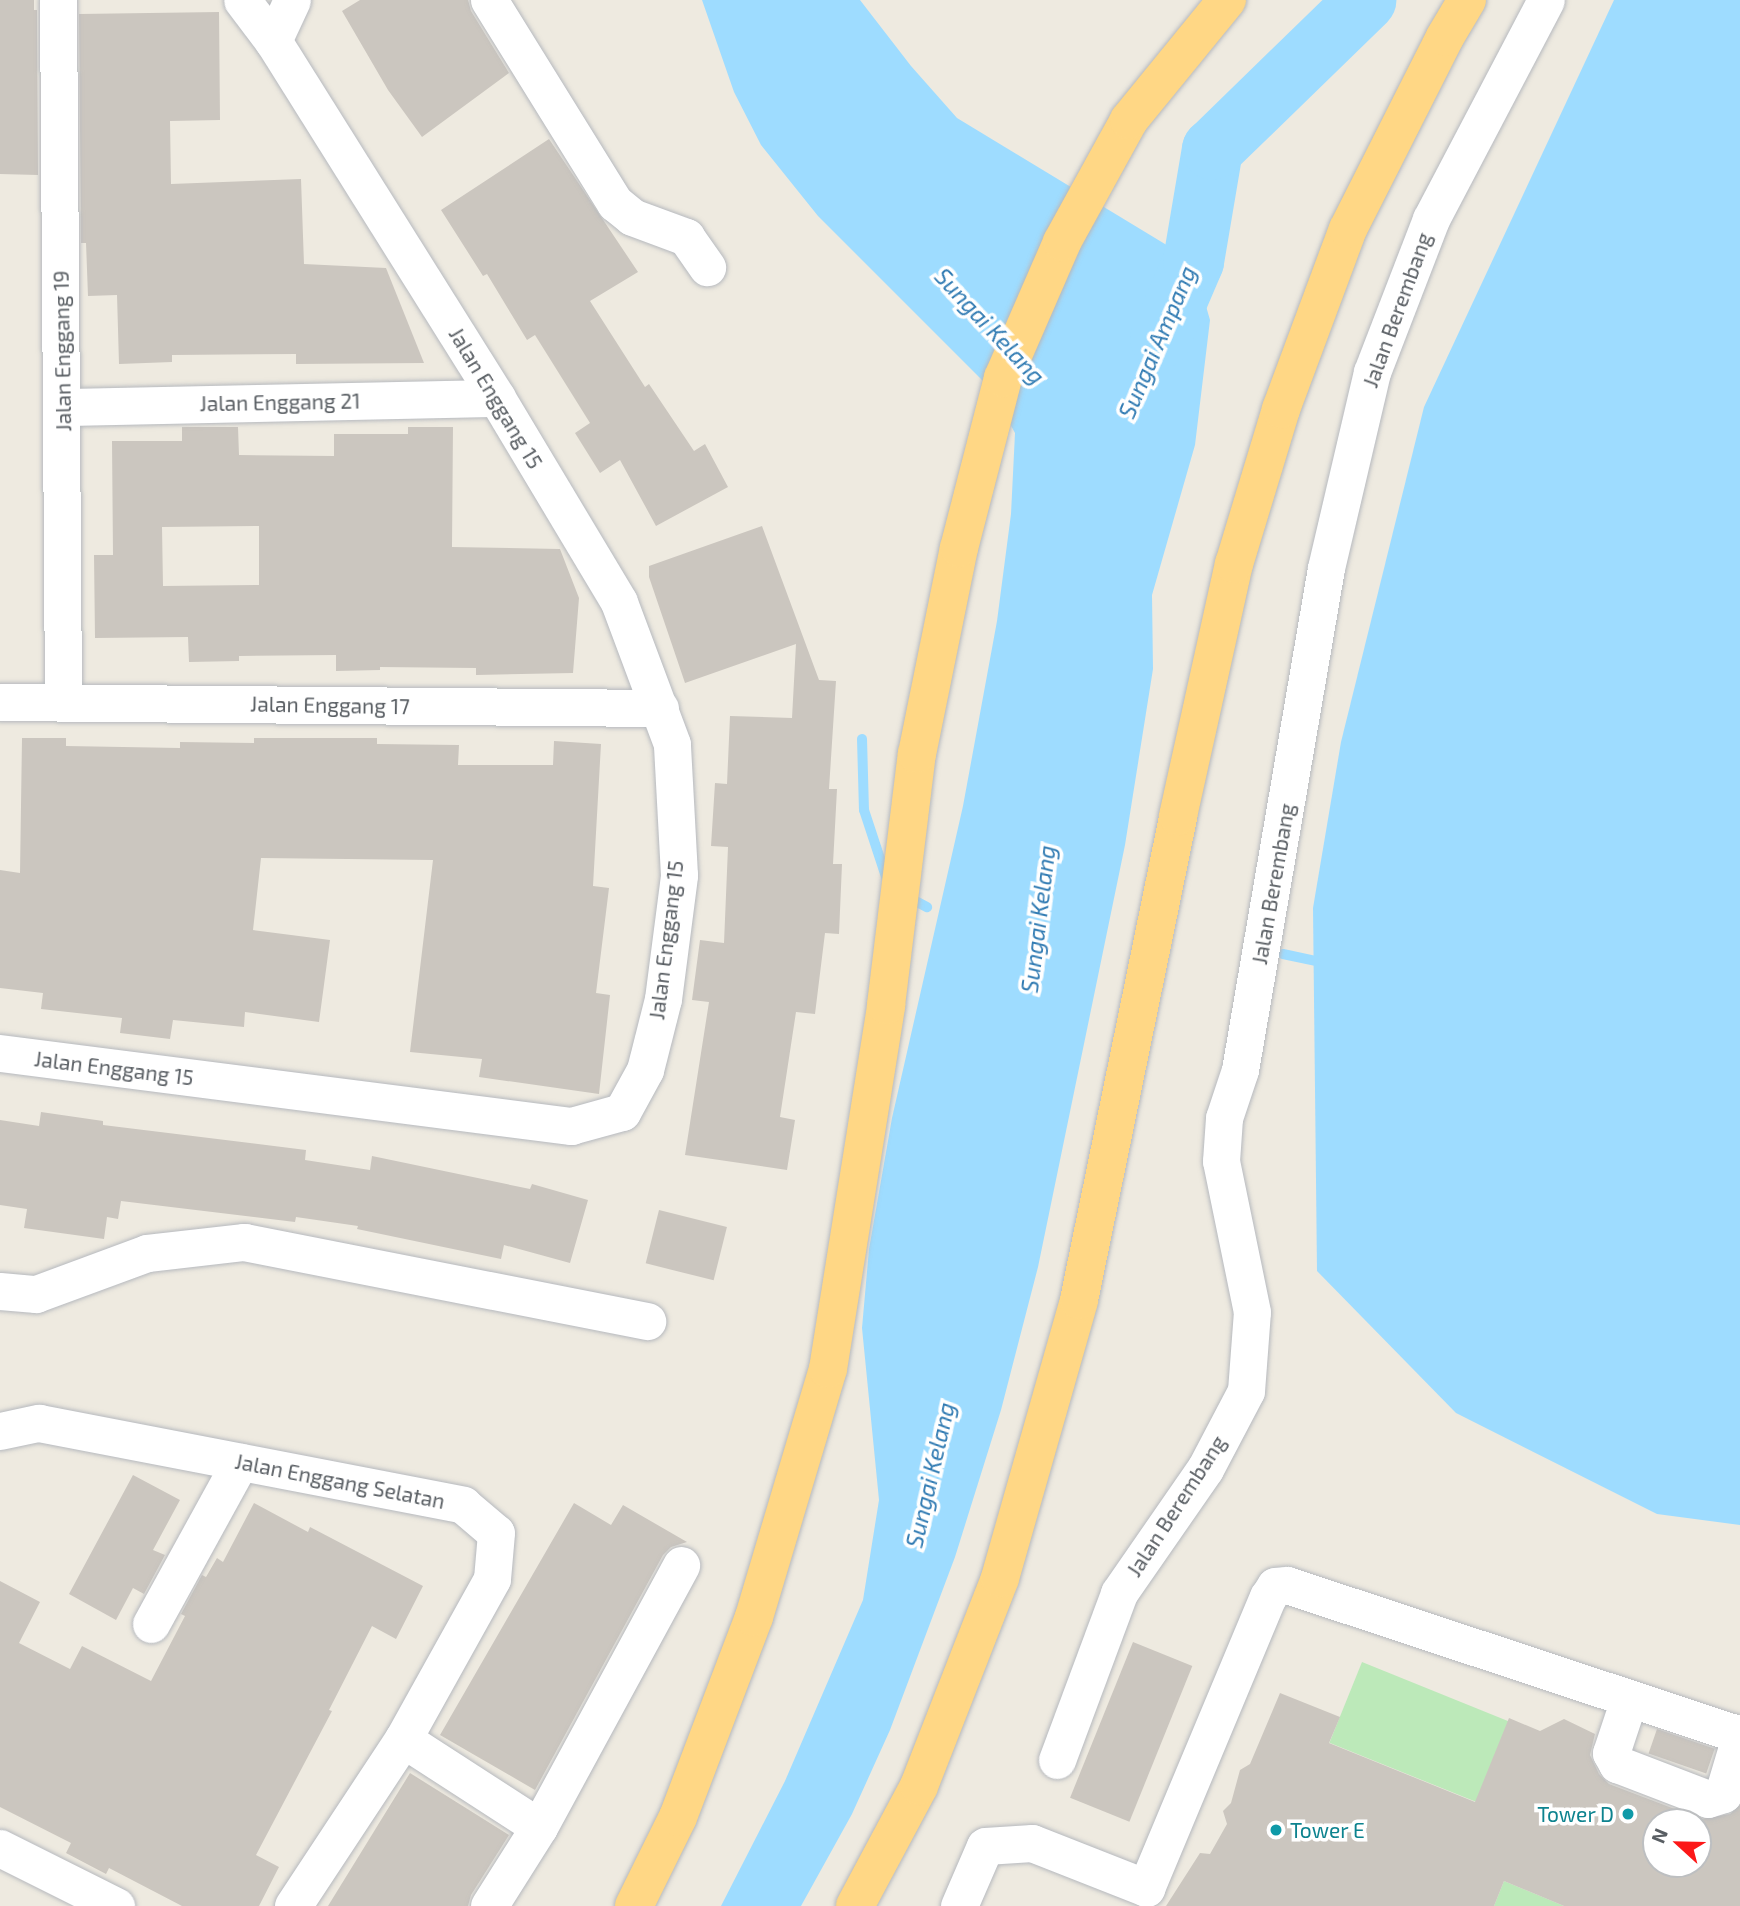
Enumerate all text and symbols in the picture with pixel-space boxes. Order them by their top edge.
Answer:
street label: Jalan Berembang [1357,229,1437,391]
water label: Sungai Ampang [1112,261,1202,423]
water label: Sungai Kelang [929,262,1051,390]
street label: Jalan Enggang 19 [48,270,76,432]
street label: Jalan Enggang 15 [444,323,548,473]
street label: Jalan Enggang 21 [199,388,361,416]
street label: Jalan Enggang 17 [250,691,410,719]
street label: Jalan Berembang [1246,802,1300,966]
water label: Sungai Kelang [1015,844,1061,994]
street label: Jalan Enggang 15 [644,859,688,1021]
street label: Jalan Enggang 15 [33,1046,195,1090]
water label: Sungai Kelang [900,1400,960,1550]
street label: Jalan Berembang [1121,1431,1231,1581]
street label: Jalan Enggang Selatan [233,1448,447,1514]
place label: Tower D [1537,1801,1614,1827]
marker: Tower D [1620,1806,1636,1822]
north arrow [1642,1808,1712,1878]
place label: Tower E [1290,1817,1365,1843]
marker: Tower E [1268,1822,1284,1838]
text: N [1646,1825,1672,1846]

